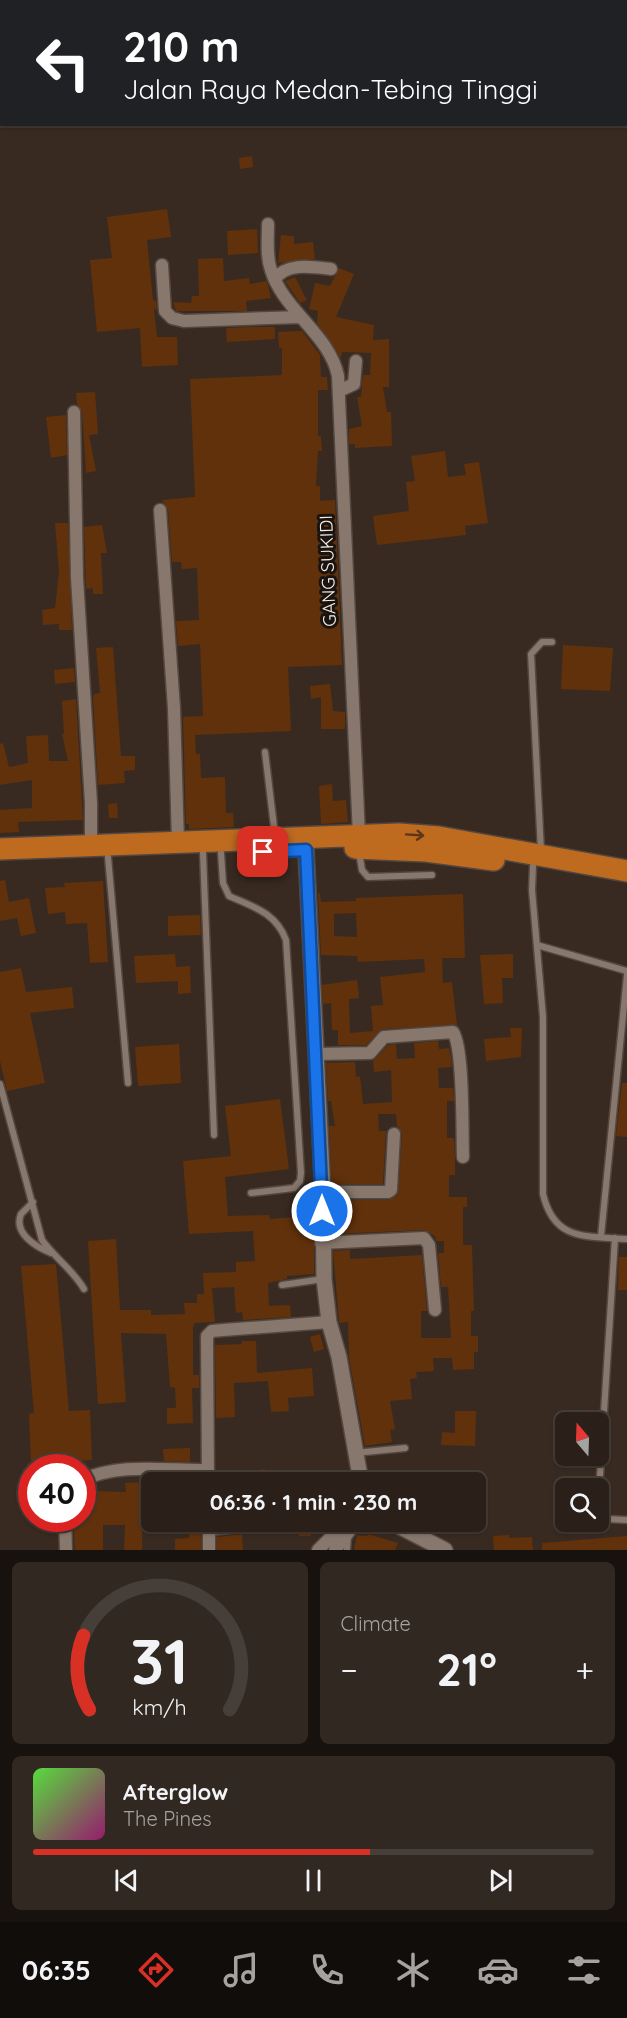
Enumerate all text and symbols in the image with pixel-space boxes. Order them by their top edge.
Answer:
text: 210 m [123,20,240,73]
icon: left [24,24,102,102]
text: Jalan Raya Medan-Tebing Tinggi [123,72,538,106]
street label: GANG SUKIDI [314,515,341,627]
pin [237,826,288,877]
one-way arrow [405,830,425,841]
icon: arrive [246,835,279,868]
position arrow [290,1179,354,1243]
north arrow [555,1412,609,1466]
map controls [555,1412,609,1532]
speed limit sign: 40 [18,1454,96,1532]
button: search [555,1478,609,1532]
text: 06:36 · 1 min · 230 m [210,1488,417,1516]
text: Climate [341,1611,411,1636]
text: 31 [131,1622,189,1700]
text: 21° [436,1641,497,1697]
text: − [341,1649,358,1690]
text: + [575,1649,594,1690]
text: km/h [133,1694,187,1720]
text: Afterglow [123,1778,228,1806]
text: The Pines [123,1806,212,1831]
icon: previous [110,1864,143,1897]
icon: pause [297,1864,330,1897]
icon: next [484,1864,517,1897]
icon: directions [135,1949,177,1991]
icon: music [220,1949,262,1991]
icon: phone [306,1949,348,1991]
icon: climate [392,1949,434,1991]
icon: car [477,1949,519,1991]
icon: filters [563,1949,605,1991]
text: 06:35 [22,1953,91,1987]

